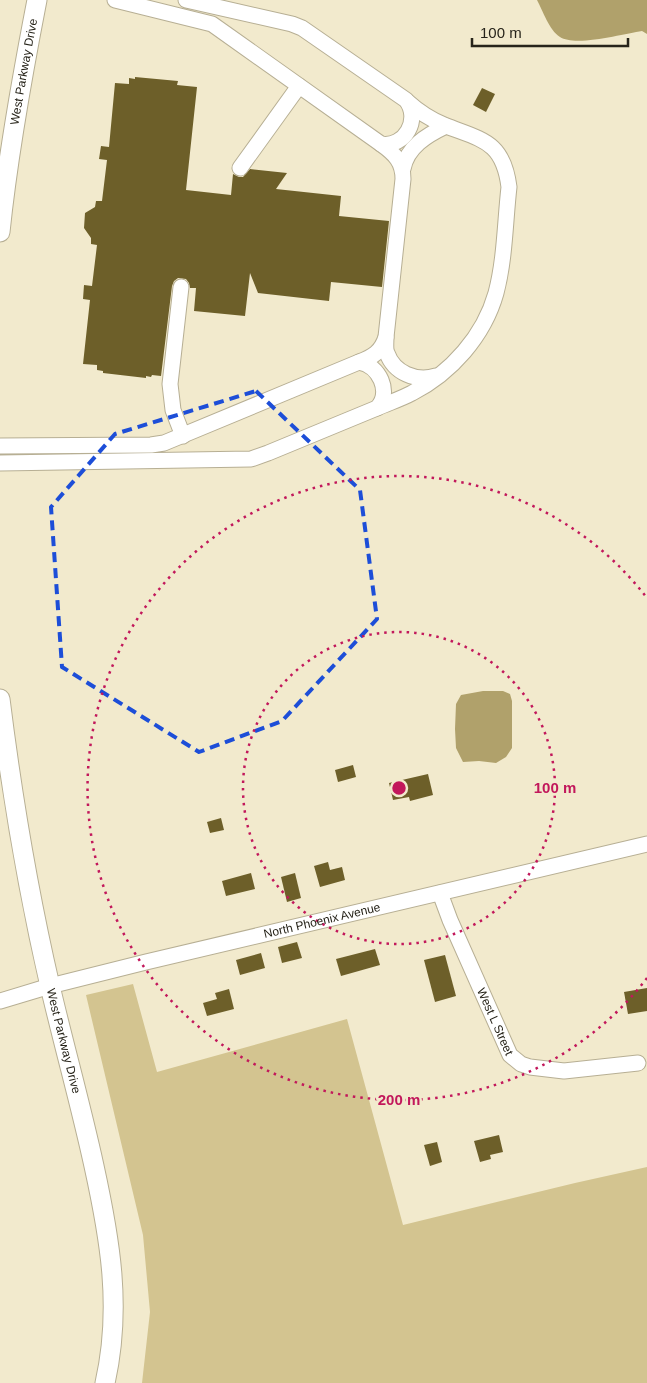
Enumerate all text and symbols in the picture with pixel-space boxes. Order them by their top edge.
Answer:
scale bar [472,15,628,47]
street label: West Parkway Drive [7,17,40,126]
text: 100 m [480,24,522,41]
centre of rings [390,779,408,797]
text: 100 m [534,779,576,796]
street label: North Phoenix Avenue [262,900,382,941]
street label: West L Street [474,986,516,1058]
street label: West Parkway Drive [44,987,84,1095]
text: 200 m [378,1091,420,1108]

